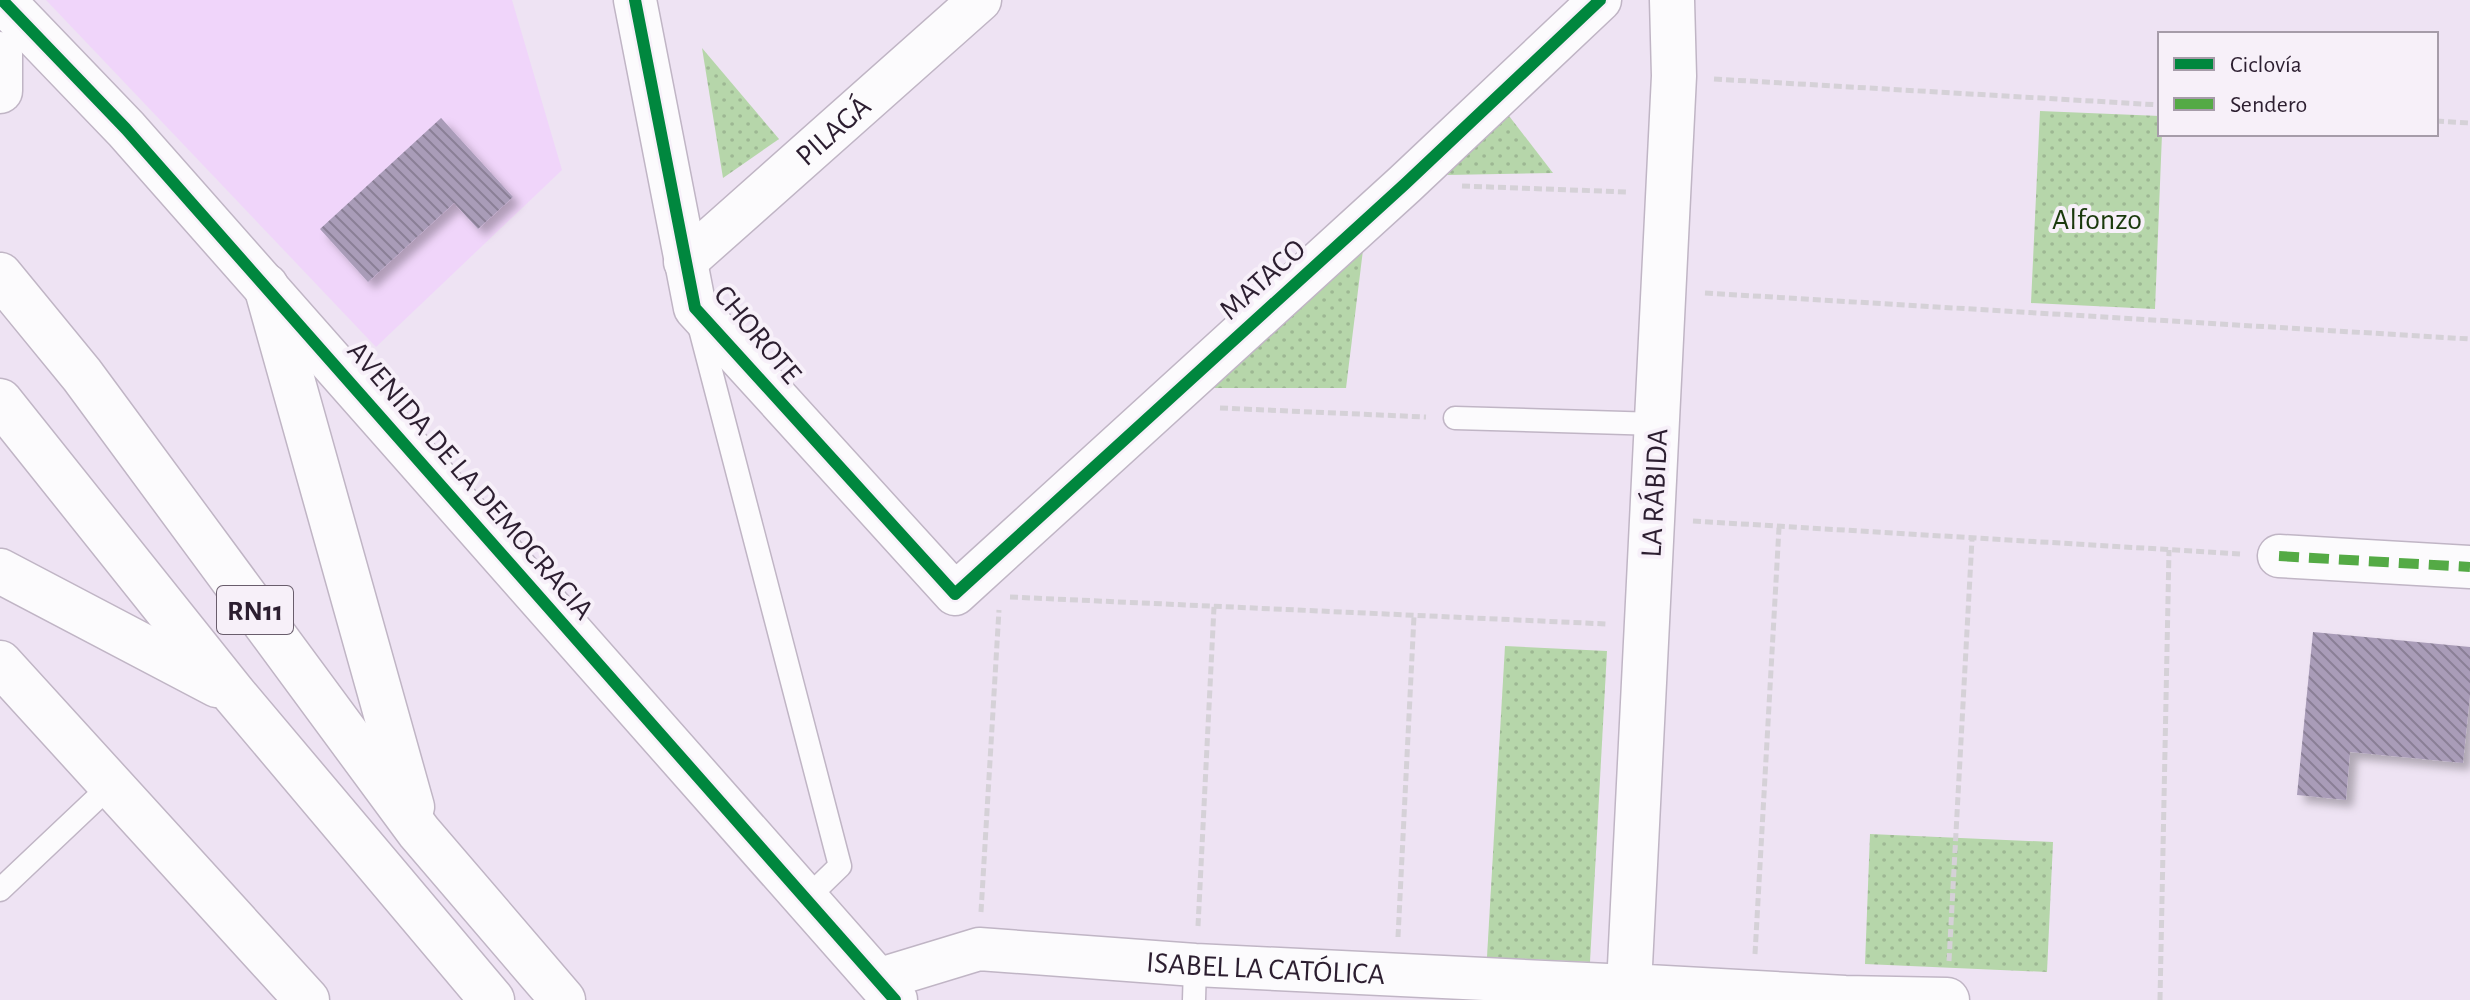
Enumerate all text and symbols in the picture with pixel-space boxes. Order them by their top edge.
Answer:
legend [2158,32,2438,136]
text: Ciclovía [2230,53,2302,77]
street label: PILAGÁ [791,89,877,172]
text: Sendero [2230,93,2307,117]
park label: Alfonzo [2052,205,2142,235]
street label: MATACO [1214,234,1311,326]
street label: CHOROTE [708,280,807,389]
street label: AVENIDA DE LA DEMOCRACIA [341,336,599,626]
street label: LA RÁBIDA [1635,428,1673,558]
road number: RN11 [217,586,293,634]
street label: ISABEL LA CATÓLICA [1145,947,1386,990]

